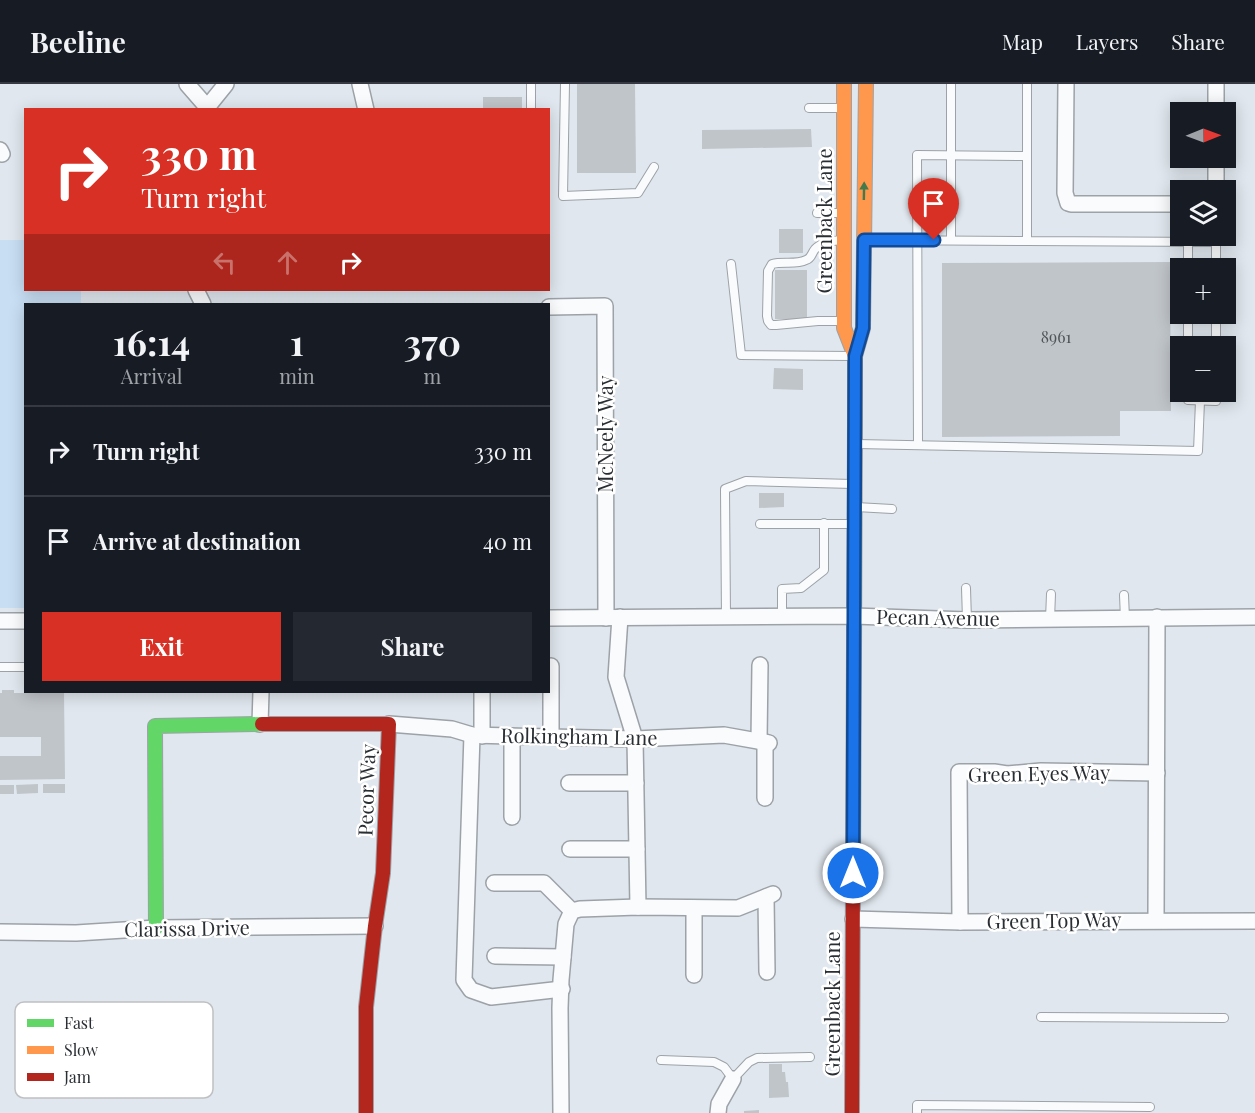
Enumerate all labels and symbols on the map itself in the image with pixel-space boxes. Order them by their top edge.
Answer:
north arrow [1170,102,1236,168]
street label: Greenback Lane [810,148,837,294]
pin [908,178,959,240]
one-way arrow [860,182,869,201]
house number: 8961 [1041,326,1071,347]
street label: McNeely Way [591,375,618,493]
street label: Pecan Avenue [876,602,1000,631]
street label: Rolkingham Lane [500,721,658,750]
street label: Pecor Way [350,743,381,836]
street label: Green Eyes Way [968,758,1110,787]
position arrow [821,841,885,905]
street label: Green Top Way [986,905,1122,934]
street label: Clarissa Drive [124,913,250,942]
street label: Greenback Lane [818,931,845,1077]
legend [15,1002,213,1098]
text: Fast [64,1012,94,1033]
text: Slow [64,1039,99,1060]
text: Jam [63,1066,91,1087]

